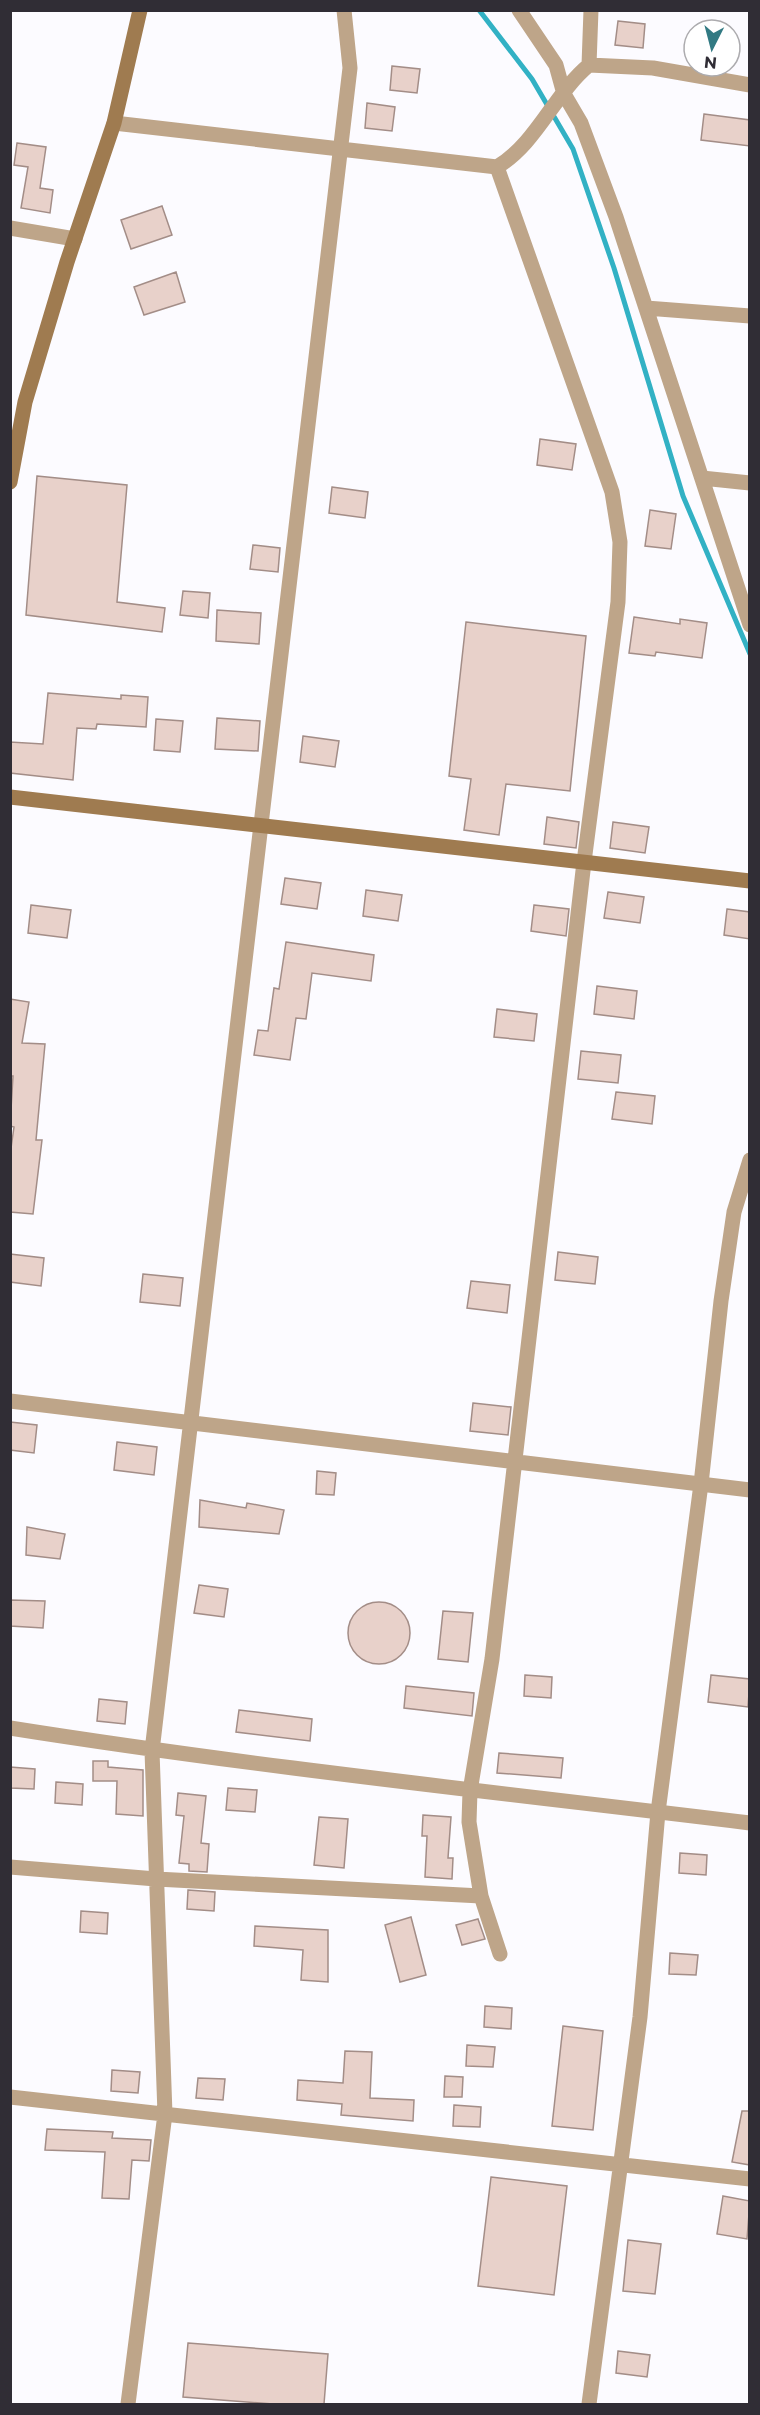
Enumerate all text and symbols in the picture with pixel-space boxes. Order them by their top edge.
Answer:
north arrow [682,18,742,78]
text: N [703,52,718,73]

